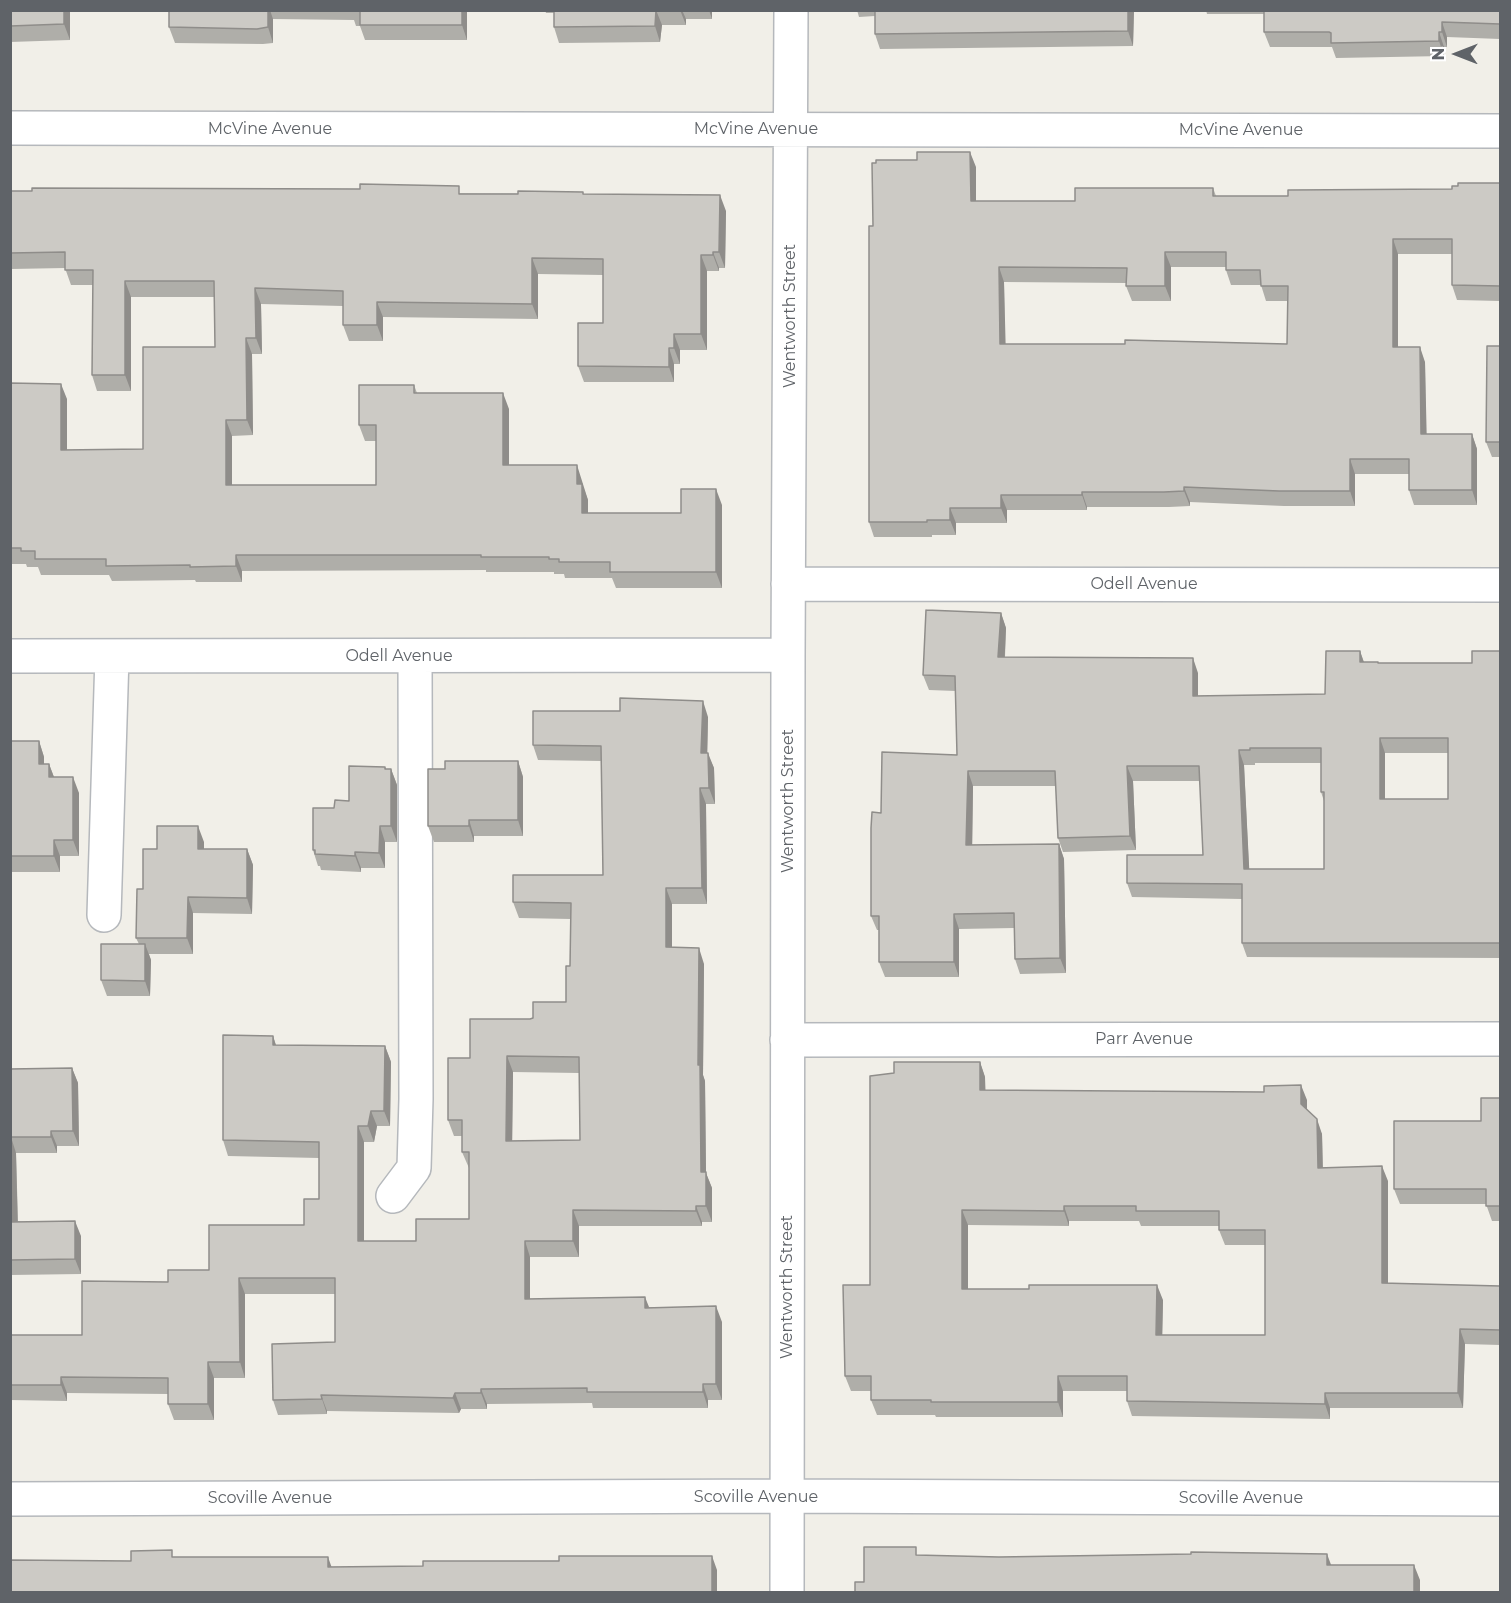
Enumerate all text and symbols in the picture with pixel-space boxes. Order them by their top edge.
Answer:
north arrow [1427,24,1487,84]
text: N [1429,48,1448,60]
street label: McVine Avenue [208,119,332,139]
street label: McVine Avenue [694,119,818,139]
street label: McVine Avenue [1179,120,1303,140]
street label: Wentworth Street [780,244,800,388]
street label: Odell Avenue [1090,574,1198,594]
street label: Odell Avenue [345,646,453,666]
street label: Wentworth Street [778,729,798,873]
street label: Parr Avenue [1095,1029,1193,1049]
street label: Wentworth Street [777,1215,797,1359]
street label: Scoville Avenue [694,1487,818,1507]
street label: Scoville Avenue [208,1488,332,1508]
street label: Scoville Avenue [1179,1488,1303,1508]

